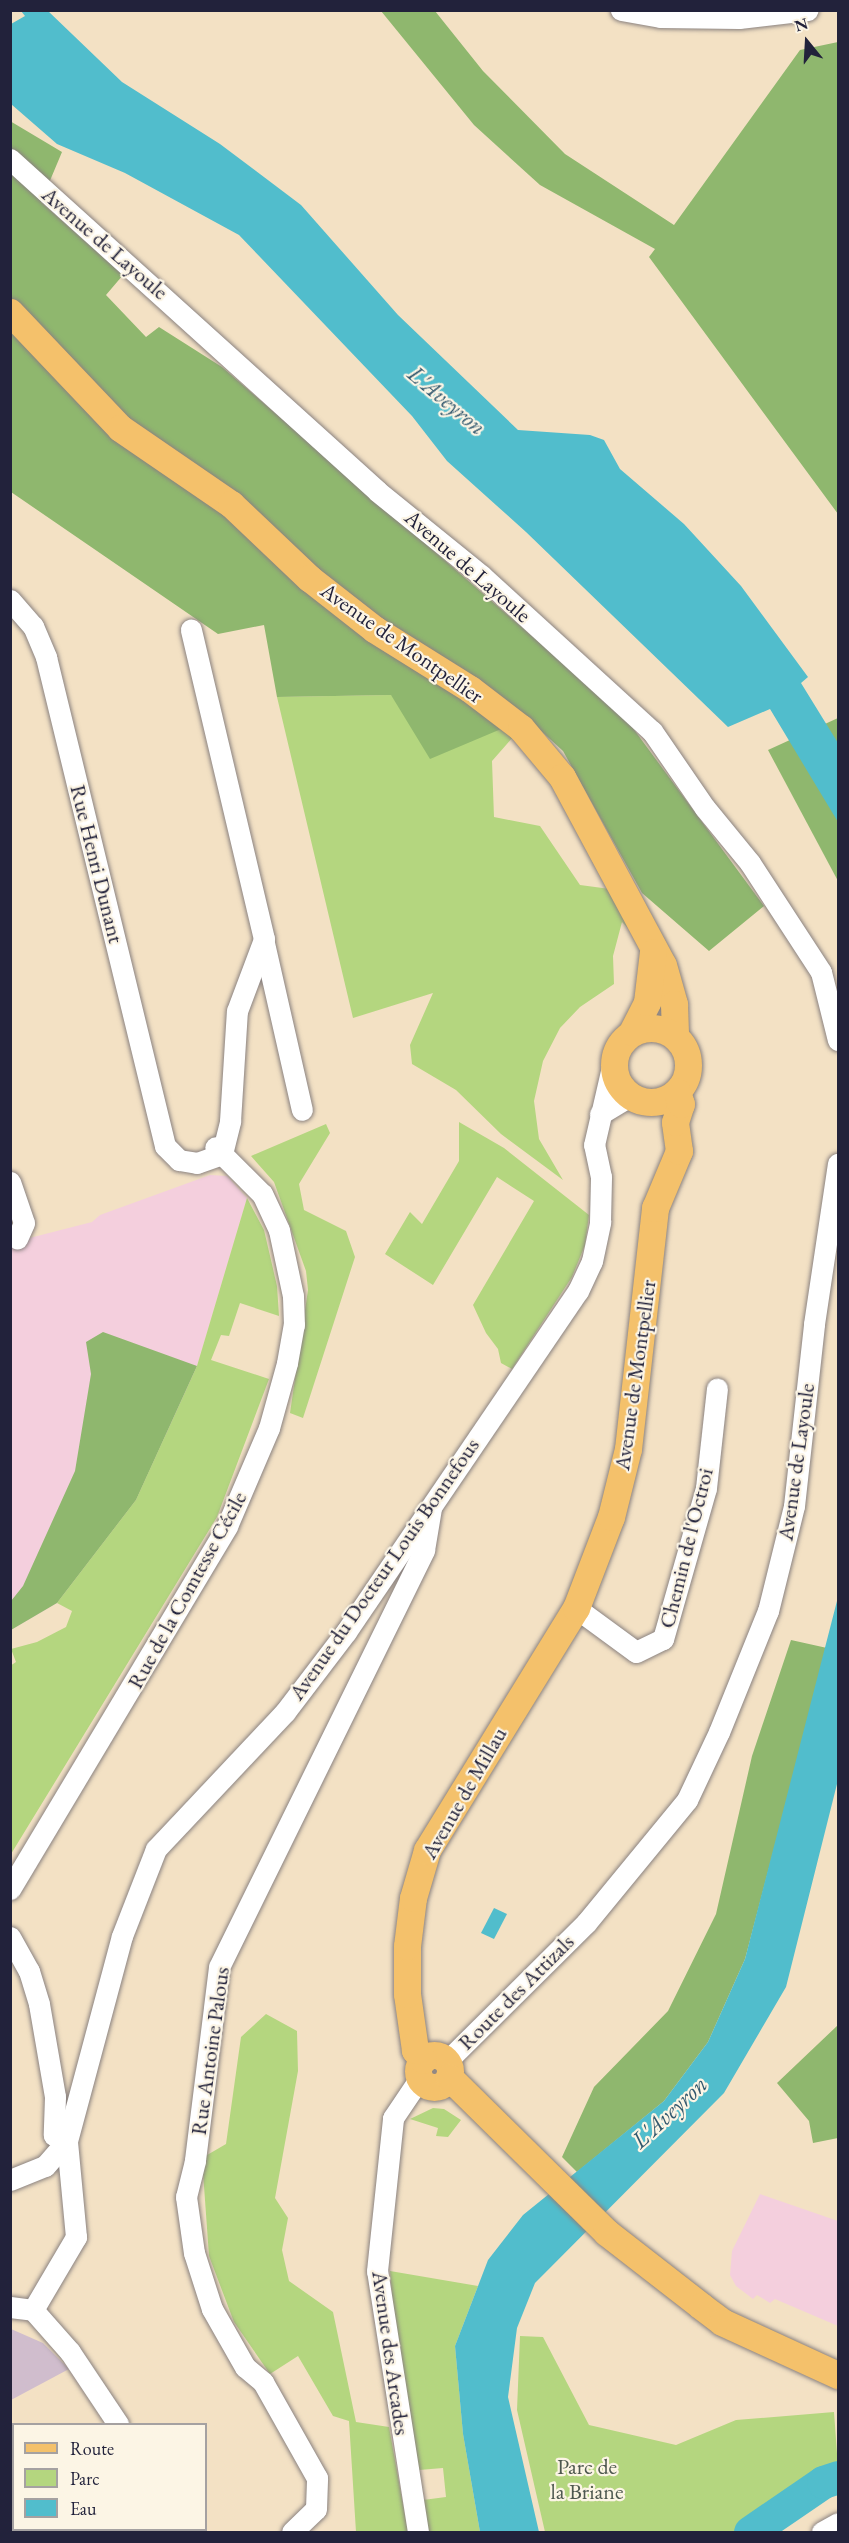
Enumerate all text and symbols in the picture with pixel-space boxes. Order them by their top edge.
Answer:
north arrow [777,12,837,72]
text: N [792,12,811,36]
street label: Avenue de Layoule [37,181,173,305]
water label: L'Aveyron [402,359,492,441]
street label: Avenue de Layoule [400,504,536,628]
street label: Avenue de Montpellier [316,577,488,709]
street label: Rue Henri Dunant [65,782,129,946]
street label: Avenue de Montpellier [609,1278,661,1472]
street label: Avenue de Layoule [772,1382,820,1542]
street label: Avenue du Docteur Louis Bonnefous [283,1433,485,1705]
street label: Chemin de l'Octroi [653,1465,719,1631]
street label: Rue de la Comtesse Cécile [122,1487,252,1693]
street label: Avenue de Millau [416,1722,512,1864]
street label: Route des Attizals [453,1929,579,2055]
street label: Rue Antoine Palous [185,1965,235,2137]
water label: L'Aveyron [625,2070,713,2154]
street label: Avenue des Arcades [366,2269,416,2437]
legend [12,2423,207,2531]
text: Route [70,2437,114,2460]
park label: Parc de la Briane [550,2453,624,2504]
text: Parc [70,2467,100,2490]
text: Eau [70,2497,96,2520]

